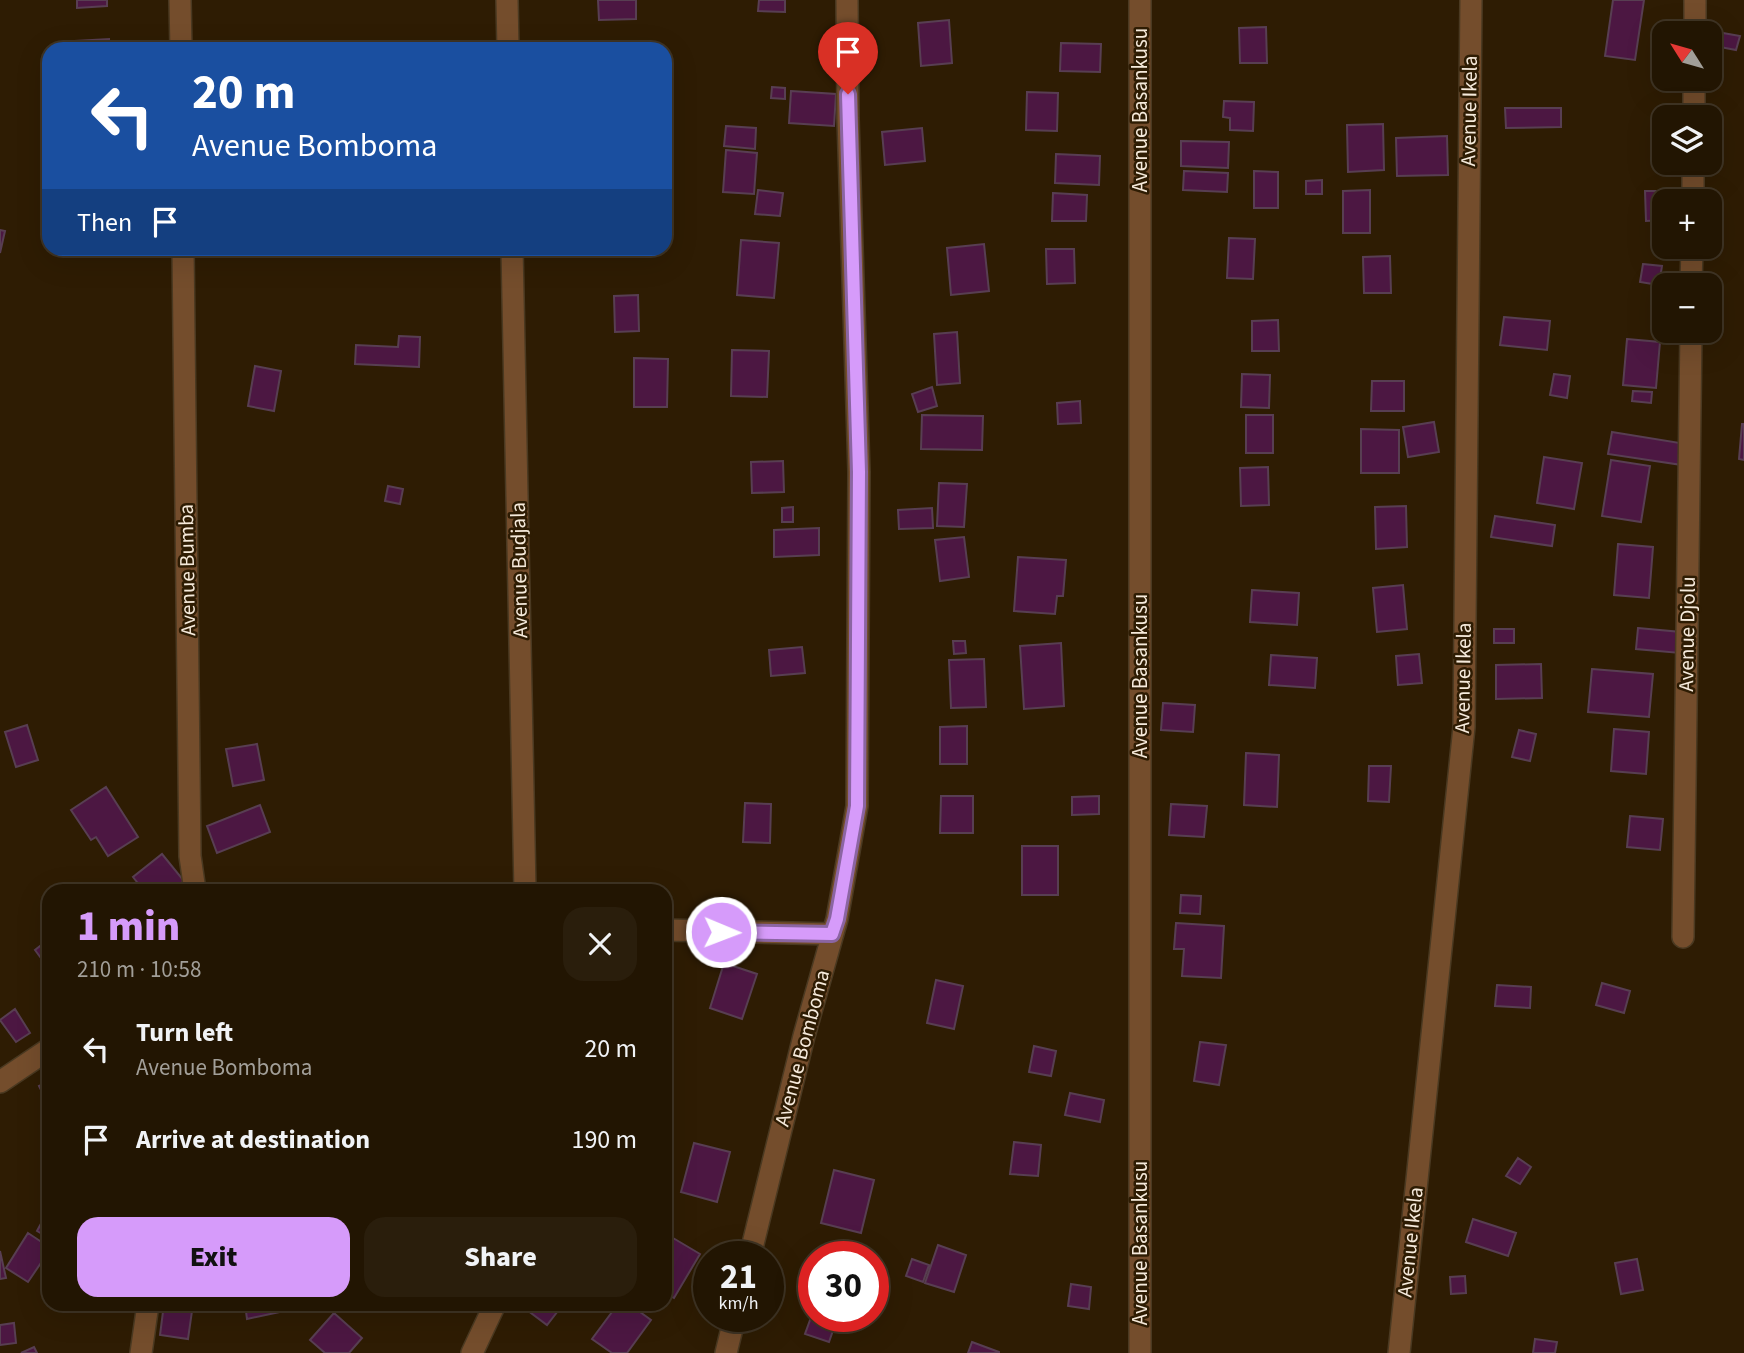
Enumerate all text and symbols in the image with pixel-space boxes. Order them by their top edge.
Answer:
north arrow [1652,21,1722,91]
map controls [1652,21,1722,343]
pin [818,22,878,94]
street label: Avenue Basankusu [1125,28,1155,192]
icon: arrive [829,33,867,71]
street label: Avenue Ikela [1453,55,1485,167]
text: 20 m [192,58,296,128]
icon: left [77,70,168,161]
button: layers [1652,105,1722,175]
text: Avenue Bomboma [192,123,437,169]
button: + [1652,189,1722,259]
icon: arrive [146,203,184,241]
text: Then [77,204,132,241]
button: − [1652,273,1722,343]
street label: Avenue Budjala [503,502,535,638]
street label: Avenue Bumba [171,504,203,636]
street label: Avenue Djolu [1671,576,1703,692]
street label: Avenue Basankusu [1125,594,1155,758]
street label: Avenue Ikela [1447,622,1479,734]
position arrow [684,895,758,969]
text: 1 min [77,897,180,957]
button: close [563,907,637,981]
text: 210 m · 10:58 [77,953,201,986]
street label: Avenue Bomboma [767,966,837,1130]
text: Turn left [136,1014,233,1051]
icon: left [77,1030,115,1068]
text: 20 m [584,1030,637,1067]
text: Avenue Bomboma [136,1051,312,1084]
icon: arrive [77,1121,115,1159]
text: Arrive at destination [136,1121,370,1158]
text: 190 m [571,1121,637,1158]
street label: Avenue Basankusu [1125,1161,1155,1325]
street label: Avenue Ikela [1389,1185,1431,1299]
button: Exit [77,1217,350,1297]
button: Share [364,1217,637,1297]
speed limit sign: 30 [798,1241,889,1332]
text: 21 [720,1252,757,1302]
text: km/h [719,1291,758,1316]

